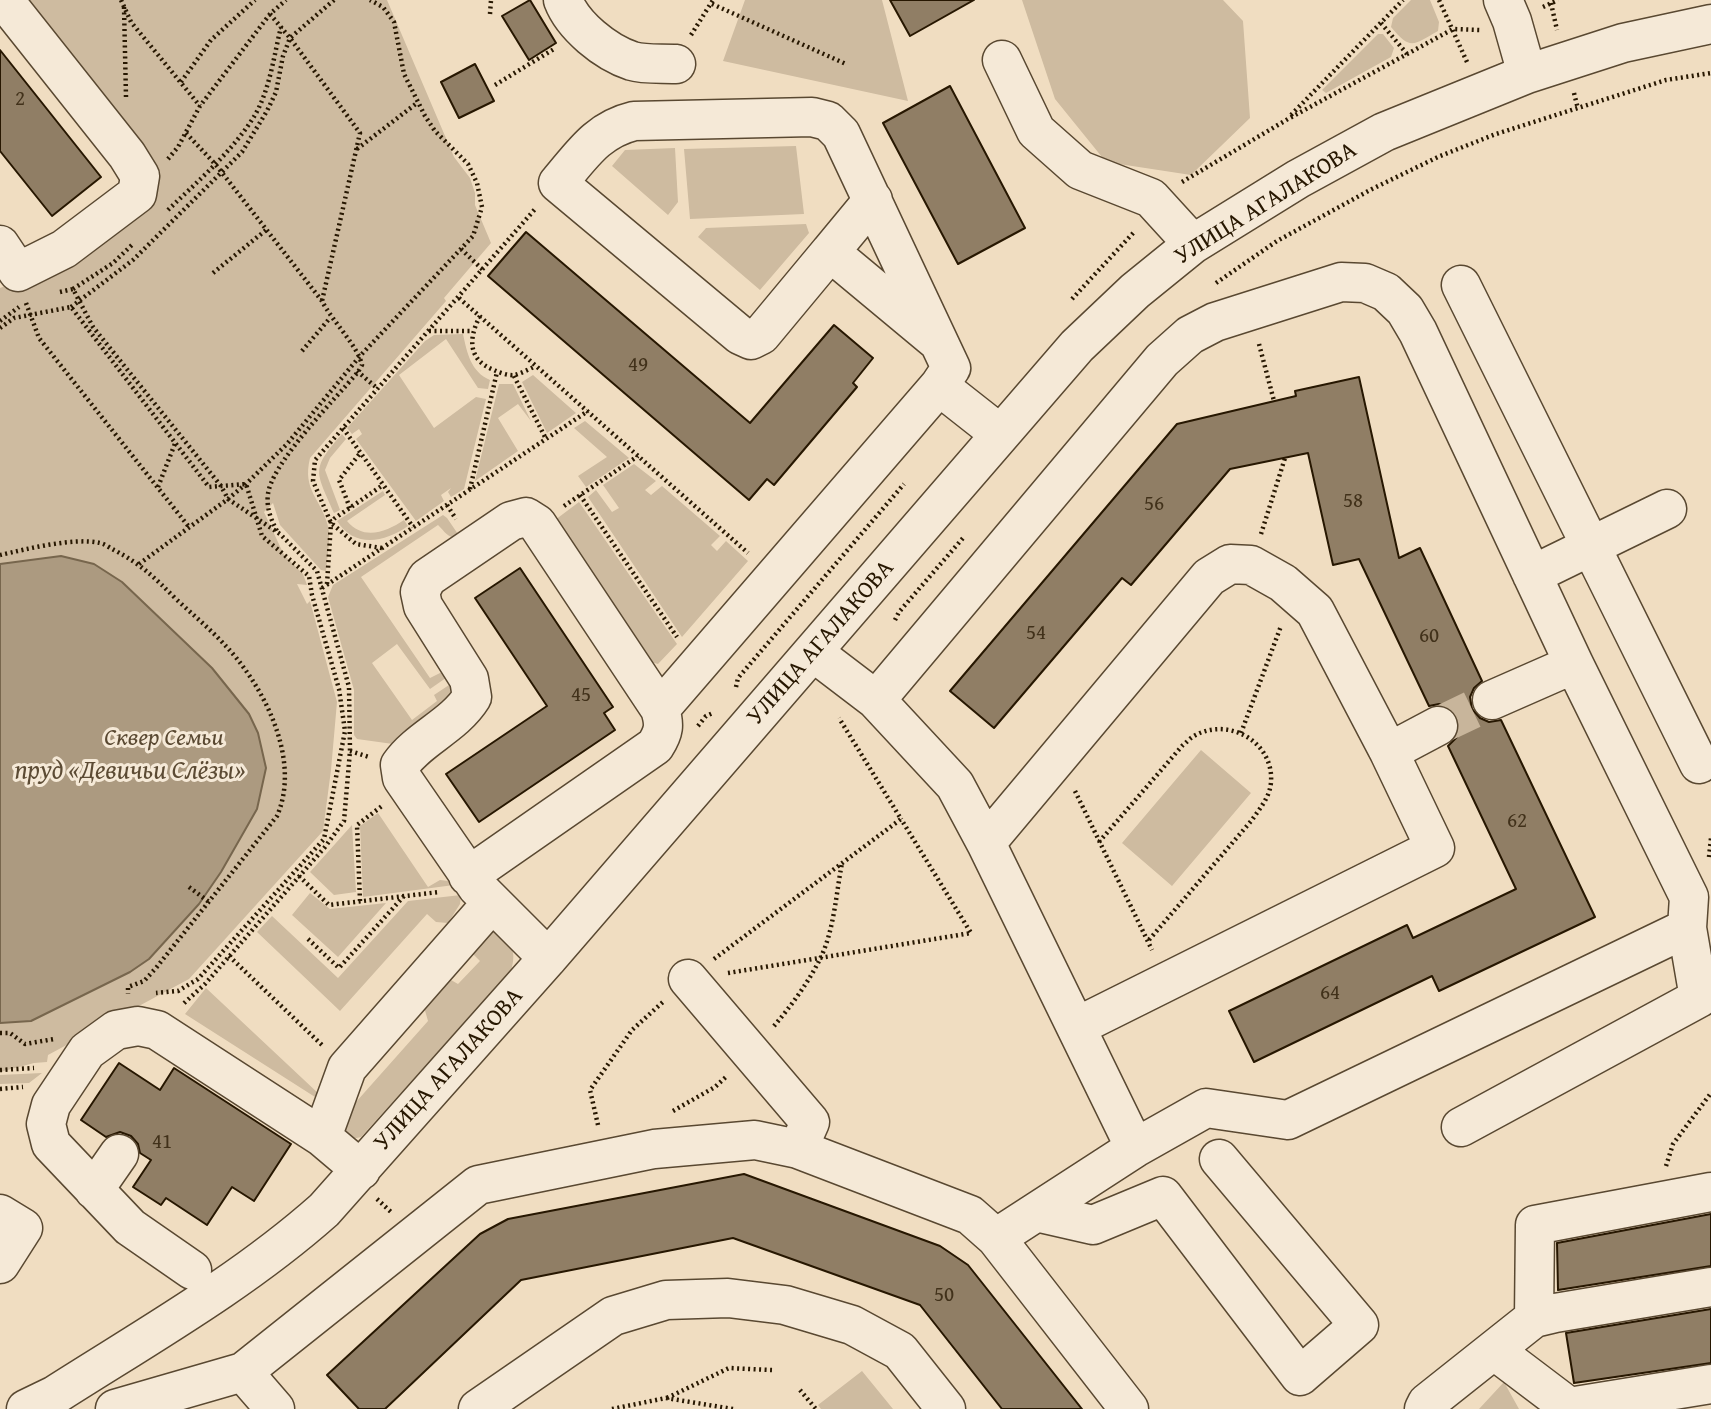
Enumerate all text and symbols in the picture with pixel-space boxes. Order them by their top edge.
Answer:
house number: 2 [15,87,25,113]
street label: УЛИЦА АГАЛАКОВА [1170,136,1362,272]
house number: 49 [628,353,648,379]
house number: 58 [1343,489,1363,515]
house number: 56 [1144,492,1164,518]
street label: УЛИЦА АГАЛАКОВА [741,555,901,731]
house number: 54 [1026,621,1046,647]
house number: 60 [1419,624,1439,650]
house number: 45 [571,683,591,709]
park label: Сквер Семьи [104,725,224,753]
water label: пруд «Девичьи Слёзы» [14,755,246,787]
house number: 62 [1507,809,1527,835]
house number: 64 [1320,981,1340,1007]
street label: УЛИЦА АГАЛАКОВА [368,983,530,1157]
house number: 41 [152,1130,172,1156]
house number: 50 [934,1283,954,1309]

